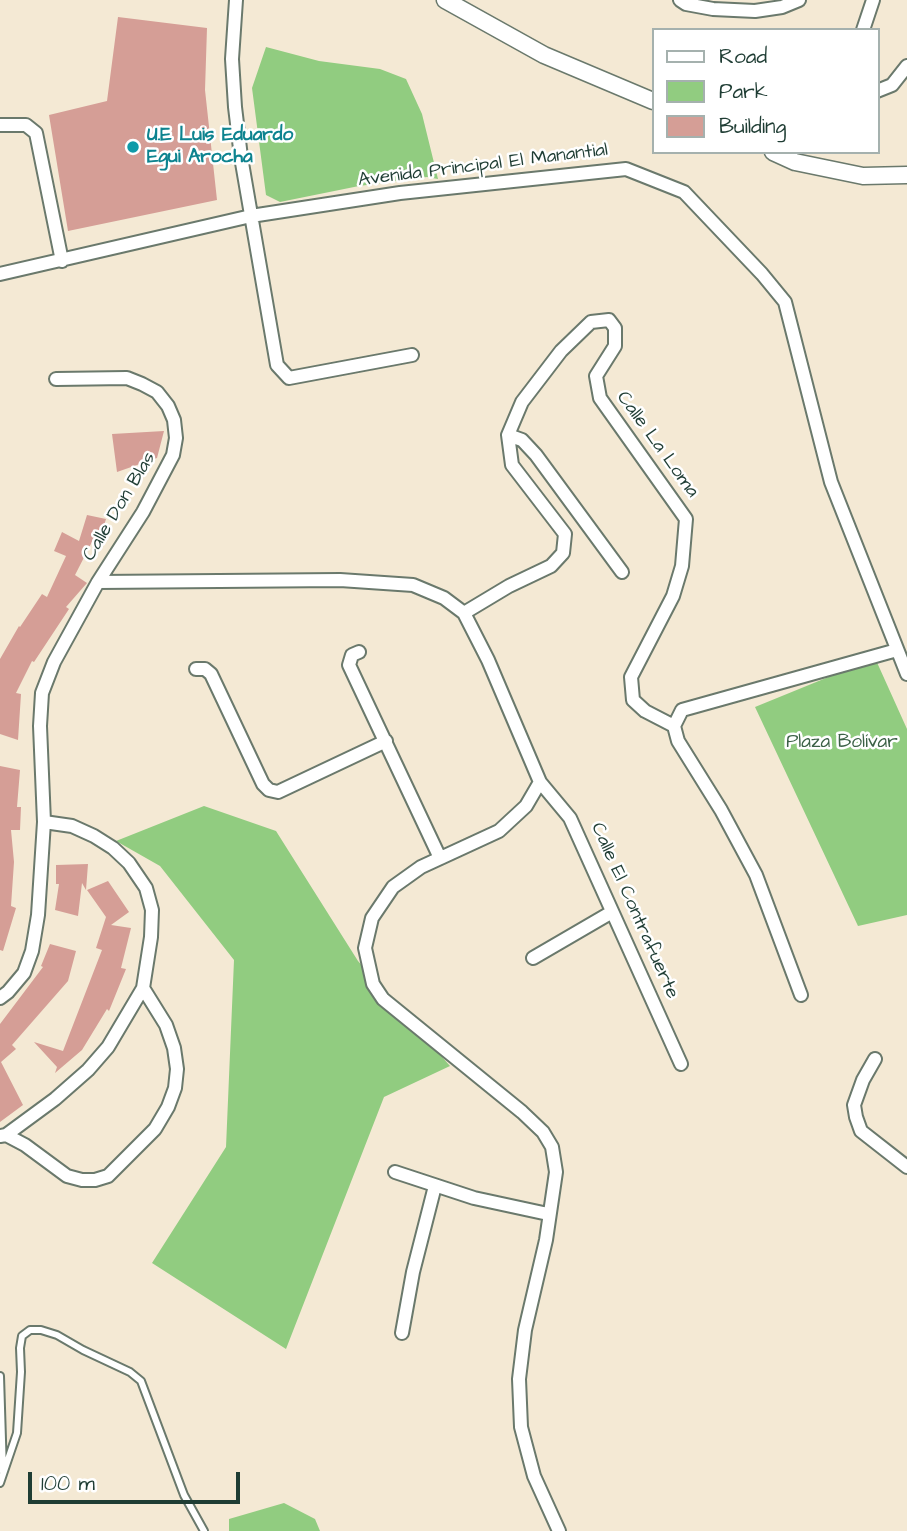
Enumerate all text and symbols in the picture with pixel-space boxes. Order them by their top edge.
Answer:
legend [652,28,879,154]
text: Road [719,42,767,71]
text: Park [719,77,768,106]
text: Building [719,112,786,141]
place label: U.E Luis Eduardo Egui Arocha [147,125,293,169]
marker: U.E Luis Eduardo Egui Arocha [125,139,141,155]
street label: Avenida Principal El Manantial [357,139,609,193]
street label: Calle La Loma [611,387,703,503]
street label: Calle Don Blas [79,449,161,565]
park label: Plaza Bolívar [786,732,898,754]
street label: Calle El Contrafuerte [585,820,683,1002]
scale bar [32,1458,243,1502]
text: 100 m [41,1469,95,1498]

